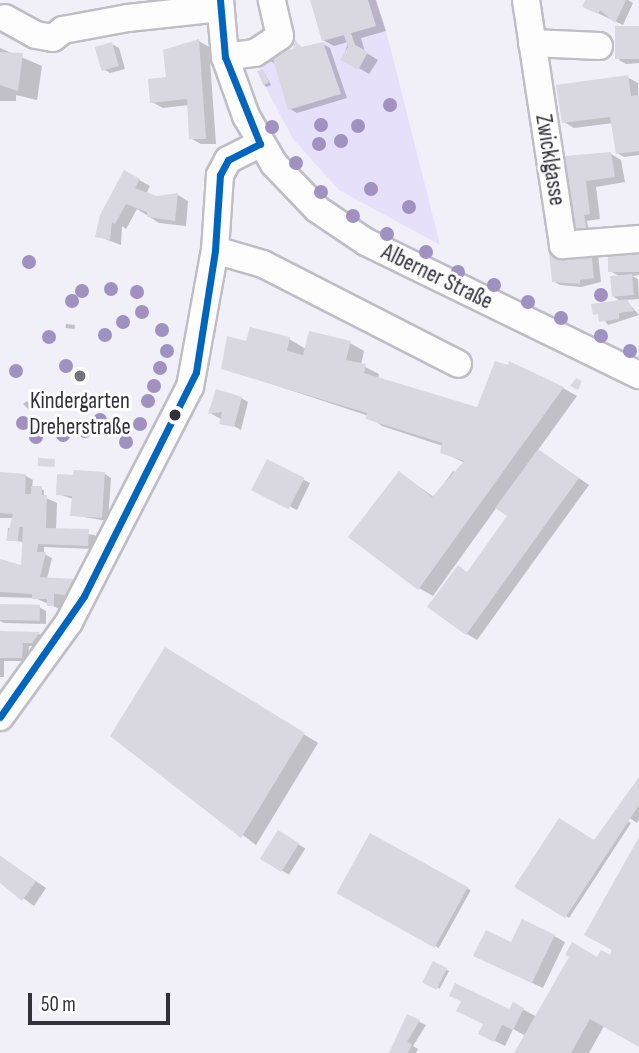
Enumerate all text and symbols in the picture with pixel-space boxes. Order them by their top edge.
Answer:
street label: Zwicklgasse [529,112,571,208]
street label: Alberner Straße [377,238,497,316]
marker: Kindergarten Dreherstraße [72,368,88,384]
place label: Kindergarten Dreherstraße [29,387,131,441]
unlabelled marker [168,408,182,422]
scale bar [32,979,173,1023]
text: 50 m [41,992,76,1017]

